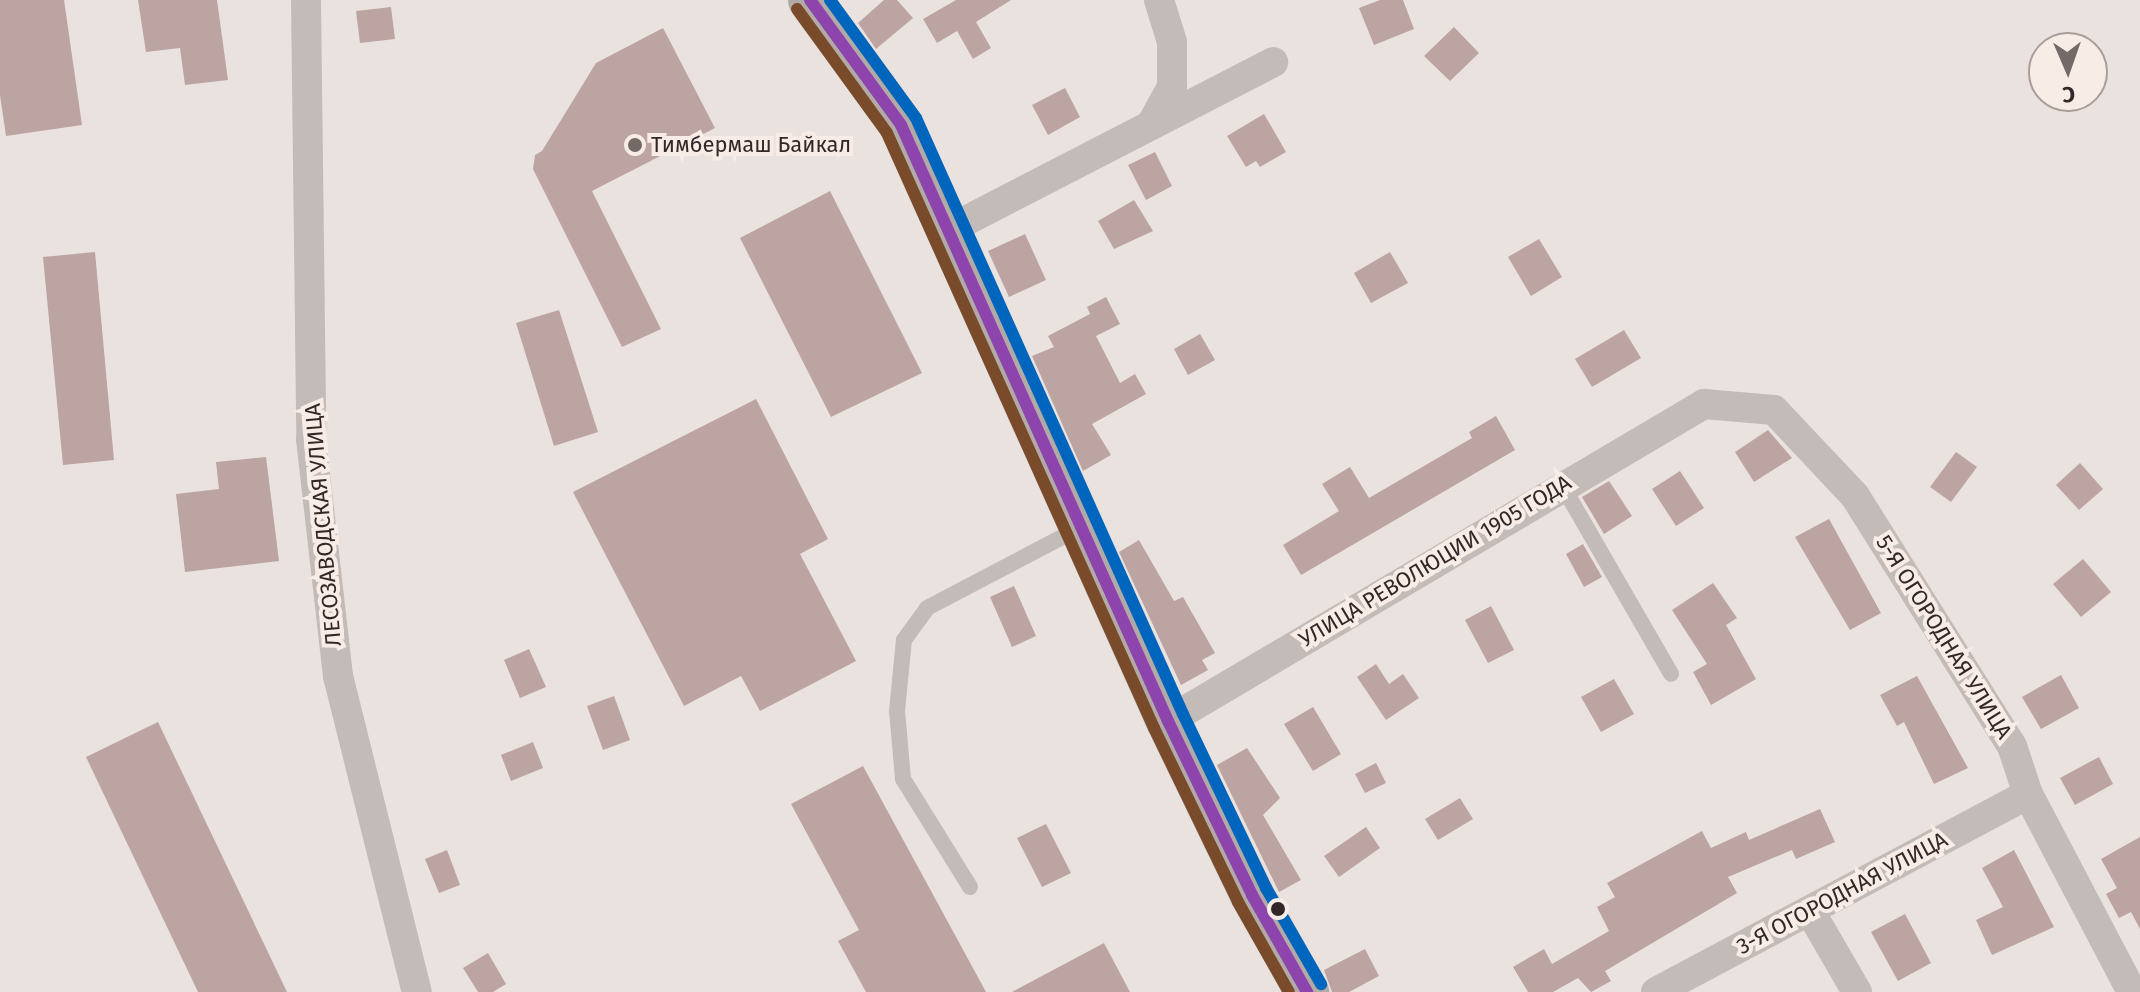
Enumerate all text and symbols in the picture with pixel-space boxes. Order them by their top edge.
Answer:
north arrow [2028,32,2108,112]
text: С [2062,81,2076,108]
place label: Тимбермаш Байкал [651,132,851,158]
marker: Тимбермаш Байкал [626,136,644,154]
street label: ЛЕСОЗАВОДСКАЯ УЛИЦА [299,402,347,648]
street label: УЛИЦА РЕВОЛЮЦИИ 1905 ГОДА [1294,469,1576,653]
street label: 5-Я ОГОРОДНАЯ УЛИЦА [1871,530,2017,744]
street label: 3-Я ОГОРОДНАЯ УЛИЦА [1732,826,1952,960]
unlabelled marker [1270,901,1286,917]

